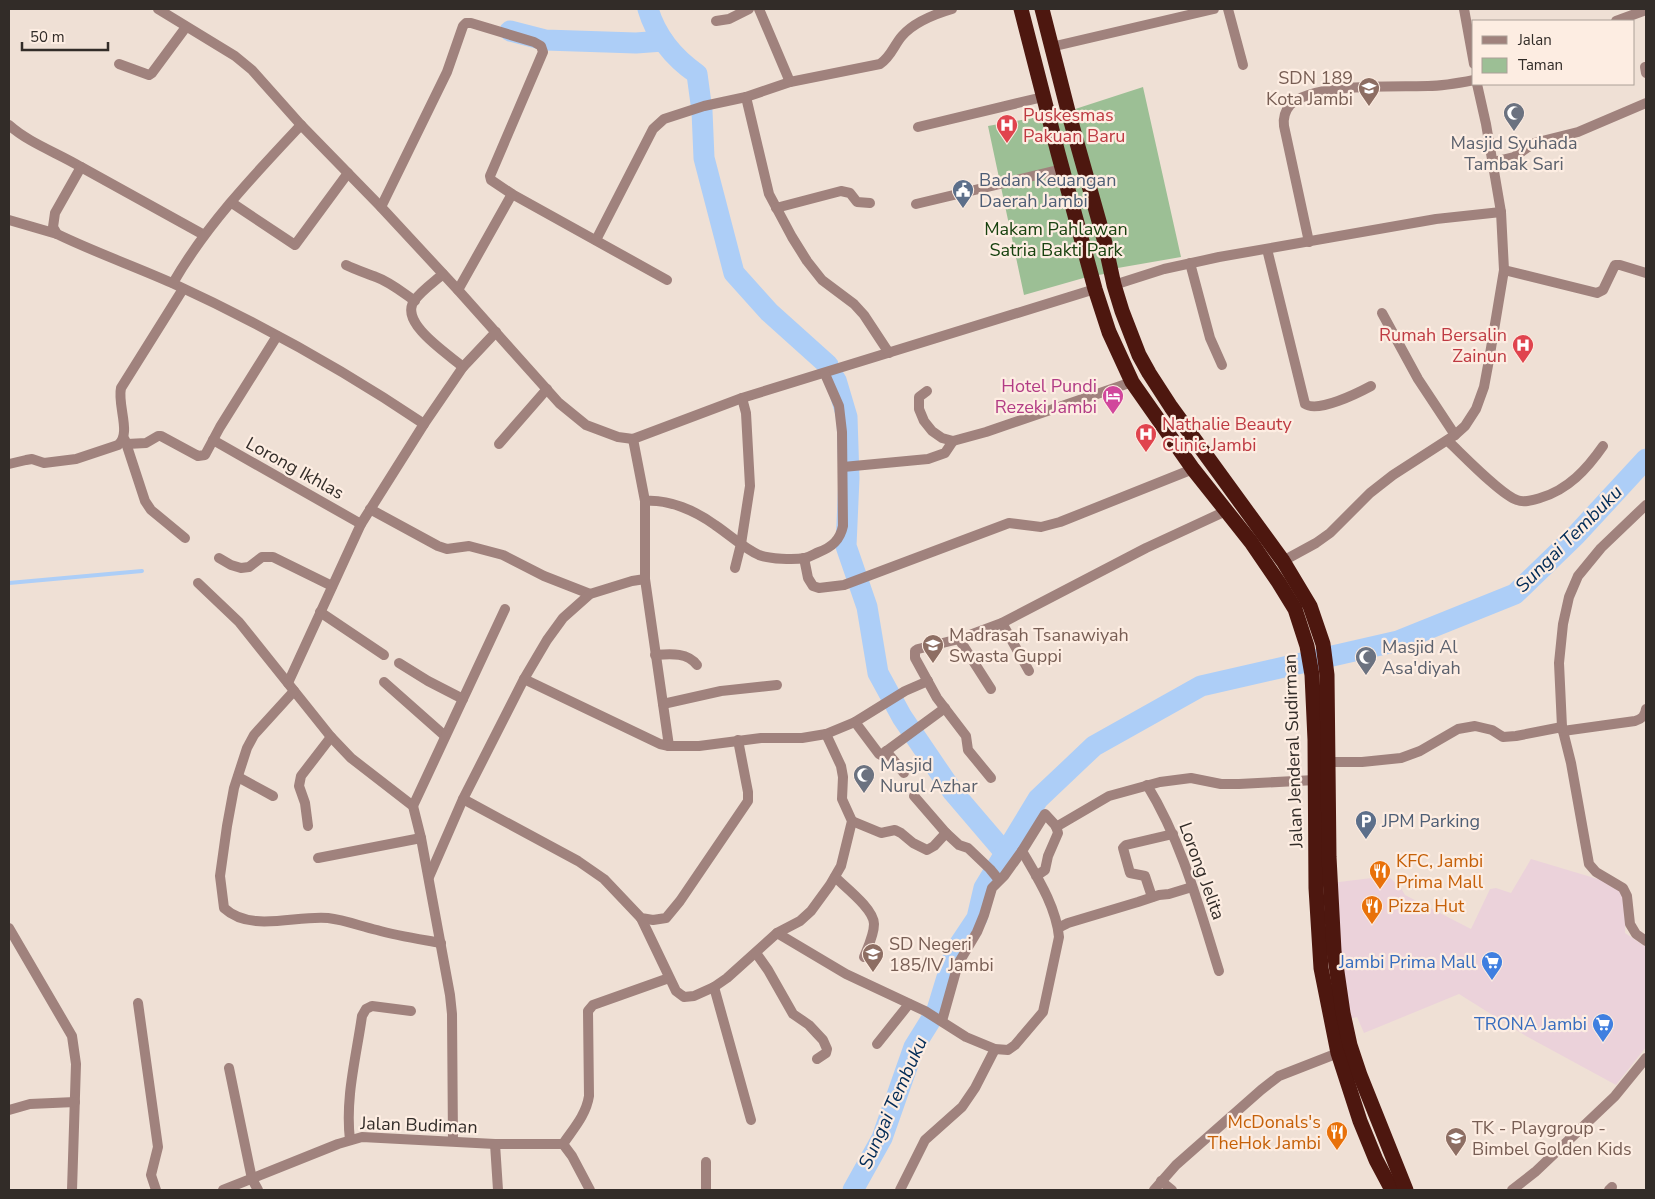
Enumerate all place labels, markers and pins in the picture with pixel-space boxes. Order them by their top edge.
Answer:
place label: SDN 189 Kota Jambi [1266,66,1353,111]
school or university icon: SDN 189 Kota Jambi [1357,76,1381,107]
mosque icon: Masjid Syuhada Tambak Sari [1502,101,1526,132]
place label: Puskesmas Pakuan Baru [1023,103,1125,148]
hospital icon: Puskesmas Pakuan Baru [995,113,1019,144]
place label: Masjid Syuhada Tambak Sari [1450,131,1578,176]
place label: Badan Keuangan Daerah Jambi [979,168,1116,213]
public building icon: Badan Keuangan Daerah Jambi [951,178,975,209]
place label: Rumah Bersalin Zainun [1379,323,1507,368]
hospital icon: Rumah Bersalin Zainun [1511,333,1535,364]
place label: Hotel Pundi Rezeki Jambi [995,374,1097,419]
hotel icon: Hotel Pundi Rezeki Jambi [1101,384,1125,415]
place label: Nathalie Beauty Clinic Jambi [1162,412,1292,457]
hospital icon: Nathalie Beauty Clinic Jambi [1134,422,1158,453]
place label: Madrasah Tsanawiyah Swasta Guppi [949,623,1129,668]
school or university icon: Madrasah Tsanawiyah Swasta Guppi [921,633,945,664]
place label: Masjid Al Asa'diyah [1382,635,1461,680]
mosque icon: Masjid Al Asa'diyah [1354,645,1378,676]
place label: Masjid Nurul Azhar [880,753,978,798]
mosque icon: Masjid Nurul Azhar [852,763,876,794]
parking icon: JPM Parking [1354,809,1378,840]
place label: JPM Parking [1381,809,1480,833]
place label: KFC, Jambi Prima Mall [1396,849,1484,894]
restaurant icon: KFC, Jambi Prima Mall [1368,859,1392,890]
restaurant icon: Pizza Hut [1360,894,1384,925]
place label: Pizza Hut [1388,894,1465,918]
place label: SD Negeri 185/IV Jambi [889,932,994,977]
school or university icon: SD Negeri 185/IV Jambi [861,942,885,973]
place label: Jambi Prima Mall [1338,950,1477,974]
supermarket icon: Jambi Prima Mall [1480,950,1504,981]
place label: TRONA Jambi [1474,1012,1587,1036]
supermarket icon: TRONA Jambi [1591,1012,1615,1043]
place label: McDonals's TheHok Jambi [1208,1110,1321,1155]
place label: TK - Playgroup - Bimbel Golden Kids [1472,1116,1632,1161]
restaurant icon: McDonals's TheHok Jambi [1325,1120,1349,1151]
school or university icon: TK - Playgroup - Bimbel Golden Kids [1444,1126,1468,1157]

